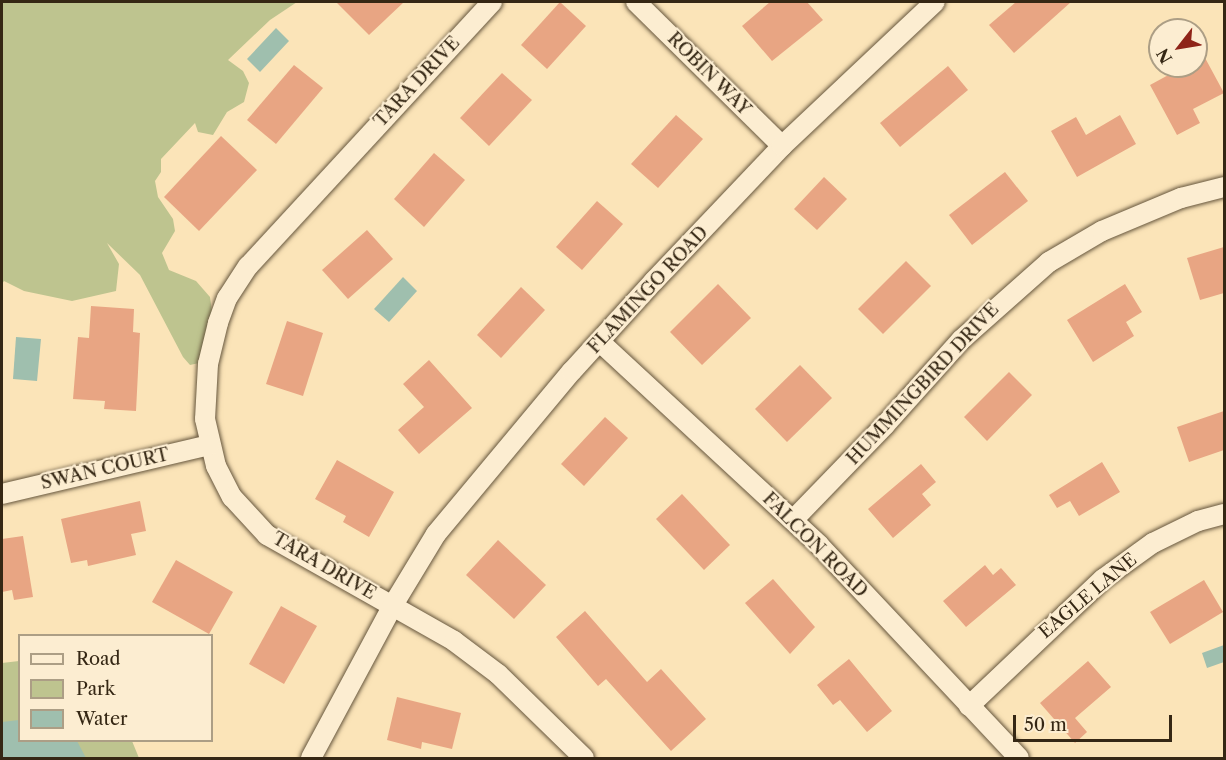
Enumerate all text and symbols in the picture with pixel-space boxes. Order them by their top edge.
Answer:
north arrow [1148,18,1208,78]
street label: ROBIN WAY [663,28,755,120]
street label: TARA DRIVE [369,32,465,132]
text: N [1152,45,1176,67]
street label: FLAMINGO ROAD [584,222,712,358]
street label: HUMMINGBIRD DRIVE [842,299,1004,469]
street label: SWAN COURT [39,444,171,494]
street label: FALCON ROAD [758,488,872,602]
street label: TARA DRIVE [268,528,380,604]
street label: EAGLE LANE [1035,549,1141,643]
legend [18,634,213,742]
text: Road [76,648,121,670]
text: Park [76,678,115,700]
scale bar [1016,703,1175,741]
text: Water [76,708,128,730]
text: 50 m [1024,714,1067,736]

